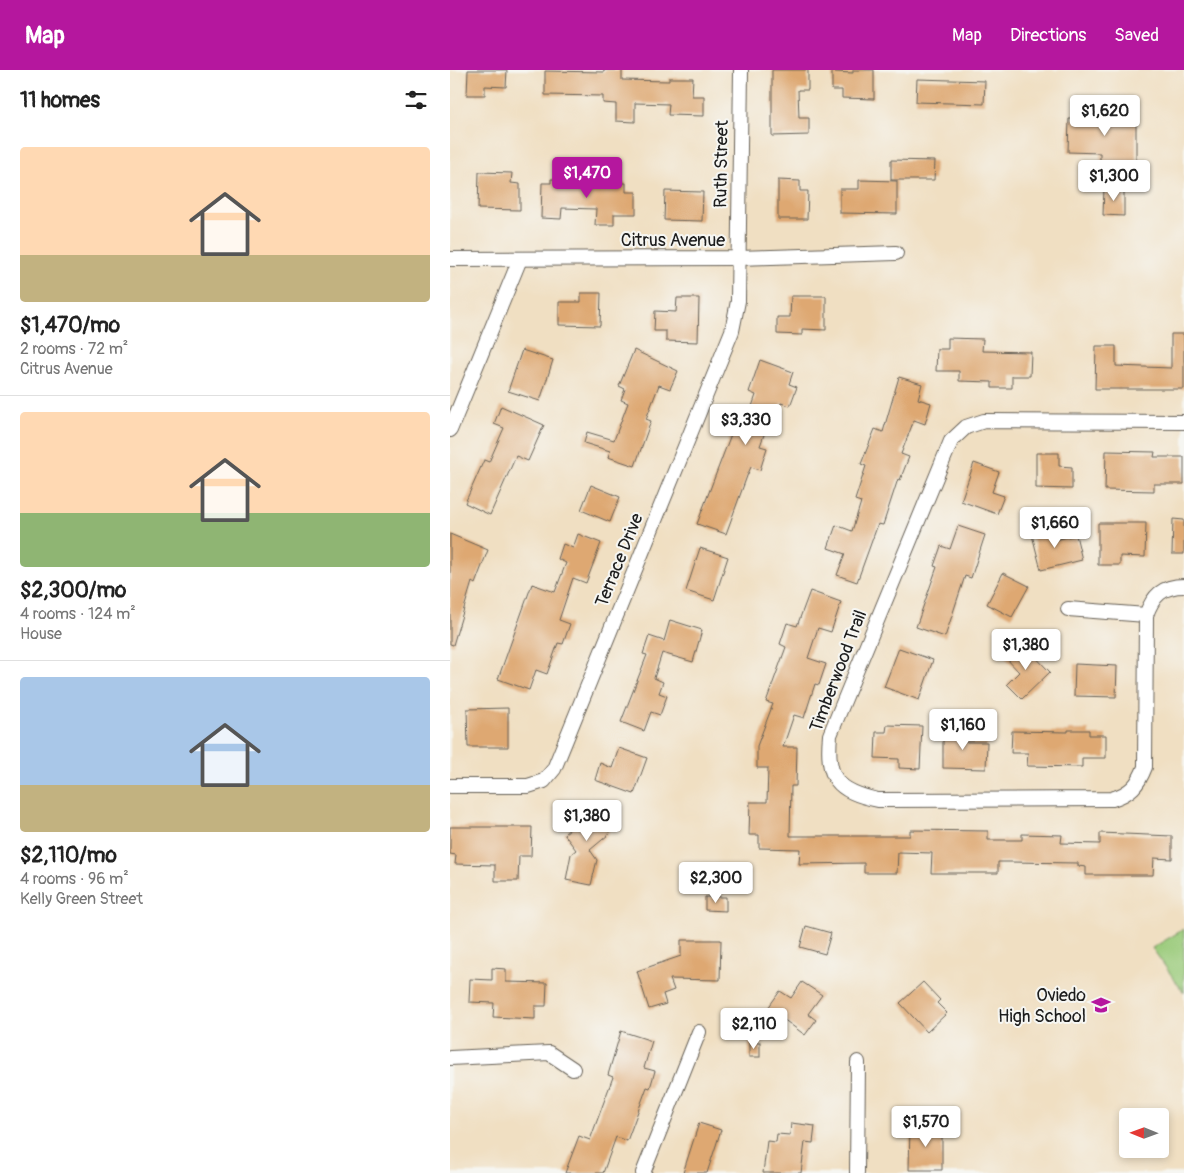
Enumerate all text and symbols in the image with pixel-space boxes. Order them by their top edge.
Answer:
text: Map [25,21,65,50]
text: Map [952,24,982,47]
text: Directions [1010,24,1086,47]
text: Saved [1114,24,1159,47]
icon: filters [402,86,430,114]
text: 11 homes [20,87,100,114]
pin: $1,620 [1064,94,1146,137]
text: $1,620 [1081,101,1129,121]
street label: Ruth Street [709,119,734,208]
pin: $1,470 [546,156,628,199]
pin: $1,300 [1073,160,1155,202]
text: $1,470 [563,163,611,183]
text: $1,300 [1089,166,1139,186]
icon: home [180,179,270,269]
street label: Citrus Avenue [621,229,725,252]
text: $1,470/mo [20,312,120,339]
text: 2 rooms · 72 m² [20,339,128,359]
text: Citrus Avenue [20,359,113,379]
pin: $3,330 [705,404,787,446]
text: $3,330 [721,410,771,430]
icon: home [180,445,270,535]
pin: $1,660 [1014,506,1096,549]
street label: Terrace Drive [590,510,649,611]
text: $1,660 [1031,513,1079,533]
text: $2,300/mo [20,577,126,604]
text: 4 rooms · 124 m² [20,604,136,624]
street label: Timberwood Trail [805,607,872,735]
text: House [20,624,62,644]
pin: $1,380 [985,628,1067,671]
text: $1,380 [1003,635,1049,655]
pin: $1,160 [922,708,1004,751]
icon: home [180,710,270,800]
text: $1,160 [940,715,986,735]
pin: $1,380 [546,800,628,842]
text: $1,380 [564,806,610,826]
text: $2,110/mo [20,842,117,869]
pin: $2,300 [675,862,757,904]
text: $2,300 [690,868,742,888]
text: 4 rooms · 96 m² [20,869,129,889]
text: Kelly Green Street [20,889,143,909]
place label: Oviedo High School [998,984,1086,1028]
school or university icon: Oviedo High School [1090,994,1112,1016]
pin: $2,110 [713,1008,795,1050]
text: $2,110 [731,1014,777,1034]
pin: $1,570 [885,1106,967,1148]
north arrow [1119,1108,1169,1158]
map controls [1119,1108,1169,1158]
text: $1,570 [902,1112,950,1132]

